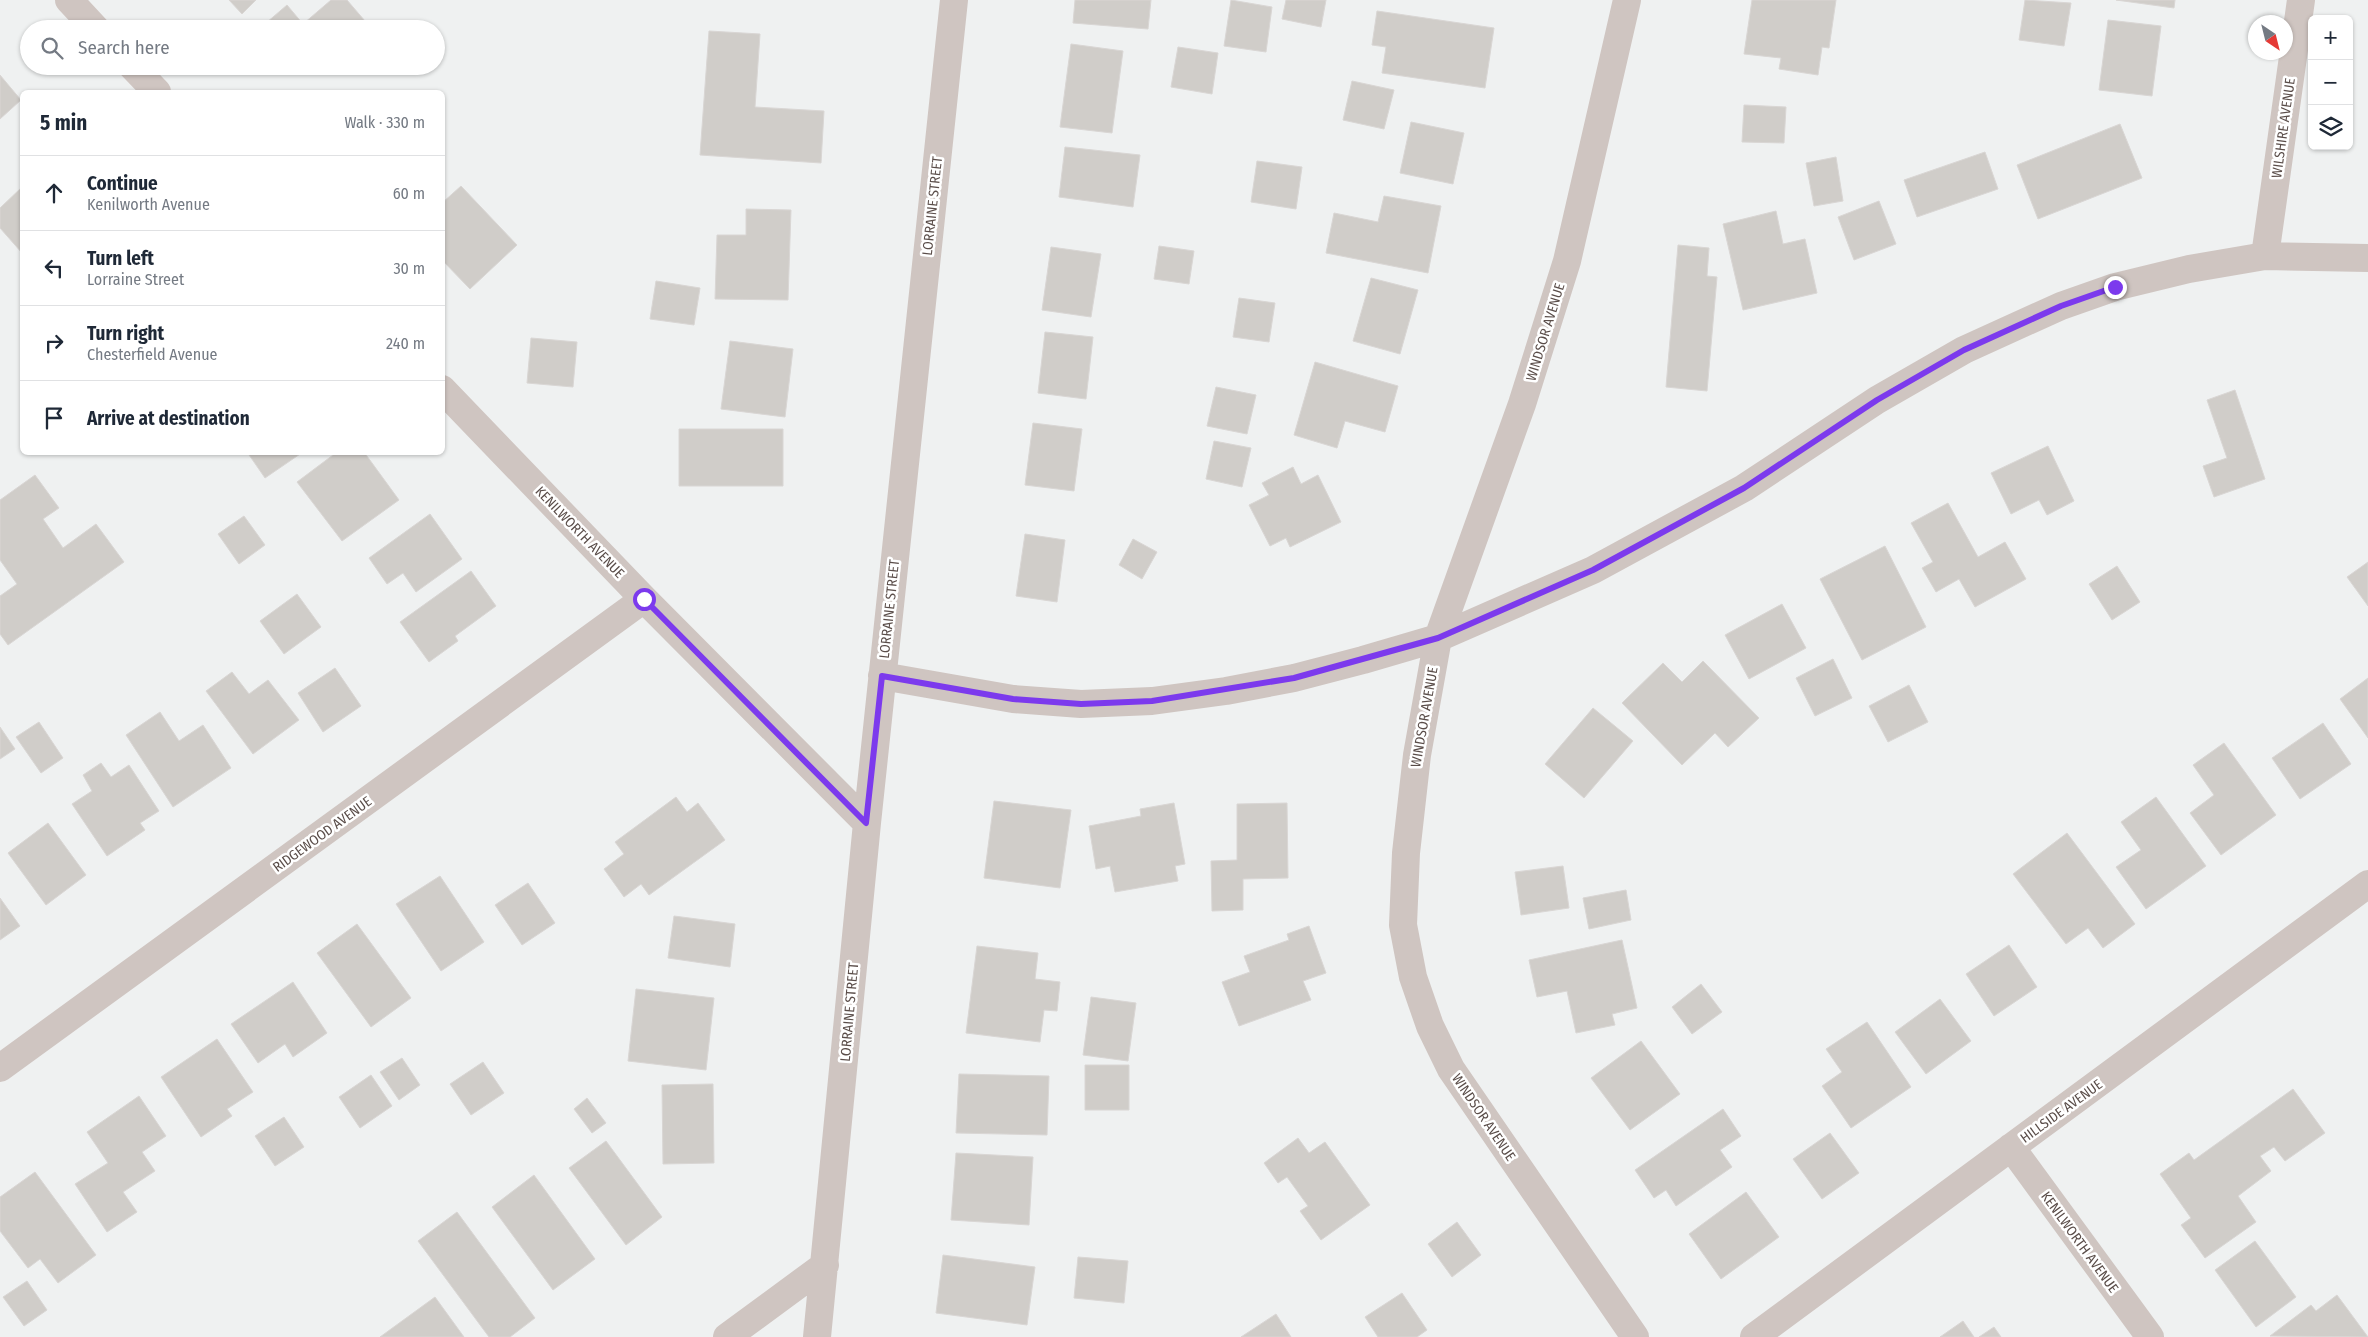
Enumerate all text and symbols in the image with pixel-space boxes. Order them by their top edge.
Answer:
north arrow [2248,15,2293,60]
map controls [2308,15,2353,150]
button: + [2308,15,2353,60]
search box [20,20,445,75]
icon: search [38,34,66,62]
text: Search here [78,36,170,59]
button: − [2308,60,2353,105]
street label: WILSHIRE AVENUE [2268,77,2299,179]
button: layers [2308,105,2353,150]
text: 5 min [40,110,87,136]
text: Walk · 330 m [344,113,425,132]
street label: LORRAINE STREET [919,155,946,256]
text: Continue [87,172,158,195]
icon: ahead [40,179,68,207]
text: 60 m [393,184,425,203]
text: Kenilworth Avenue [87,195,210,214]
text: Turn left [87,247,154,270]
icon: left [40,254,68,282]
text: 30 m [393,259,425,278]
text: Lorraine Street [87,270,184,289]
route end [2104,276,2127,299]
street label: WINDSOR AVENUE [1522,281,1569,383]
text: Turn right [87,322,164,345]
icon: right [40,329,68,357]
text: 240 m [386,334,425,353]
text: Chesterfield Avenue [87,345,217,364]
icon: arrive [40,404,68,432]
text: Arrive at destination [87,407,250,430]
street label: KENILWORTH AVENUE [532,483,628,582]
street label: LORRAINE STREET [876,558,903,659]
route start [633,588,656,611]
street label: WINDSOR AVENUE [1407,665,1442,769]
street label: RIDGEWOOD AVENUE [270,793,375,876]
street label: LORRAINE STREET [837,961,862,1062]
street label: WINDSOR AVENUE [1448,1070,1519,1165]
street label: HILLSIDE AVENUE [2017,1076,2106,1147]
street label: KENILWORTH AVENUE [2037,1188,2122,1297]

